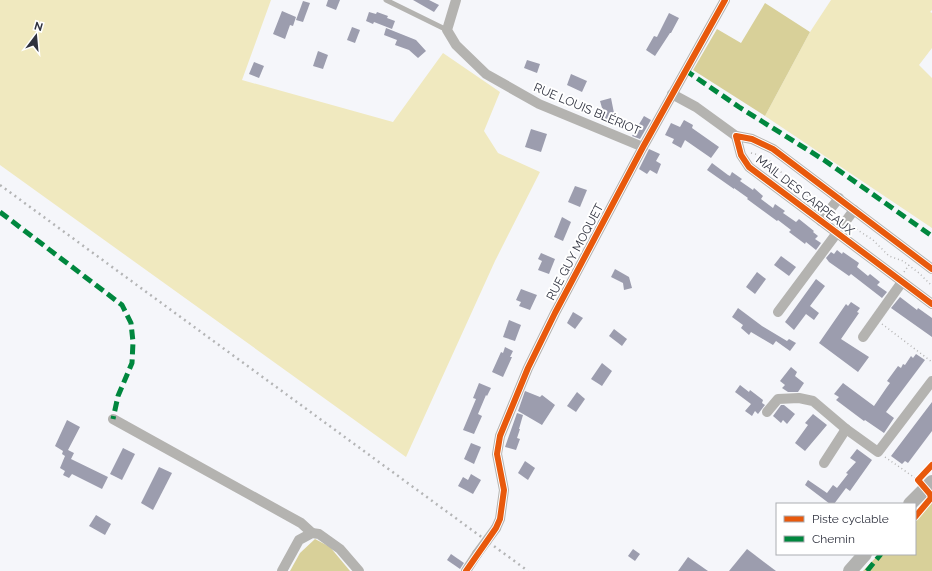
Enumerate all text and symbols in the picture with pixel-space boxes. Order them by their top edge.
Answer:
north arrow [16,16,56,56]
text: N [33,19,44,34]
street label: RUE LOUIS BLÉRIOT [532,80,643,138]
street label: MAIL DES CARPEAUX [753,152,857,238]
street label: RUE GUY MOQUET [544,201,607,303]
legend [776,503,916,555]
text: Piste cyclable [812,512,889,526]
text: Chemin [812,532,855,546]

